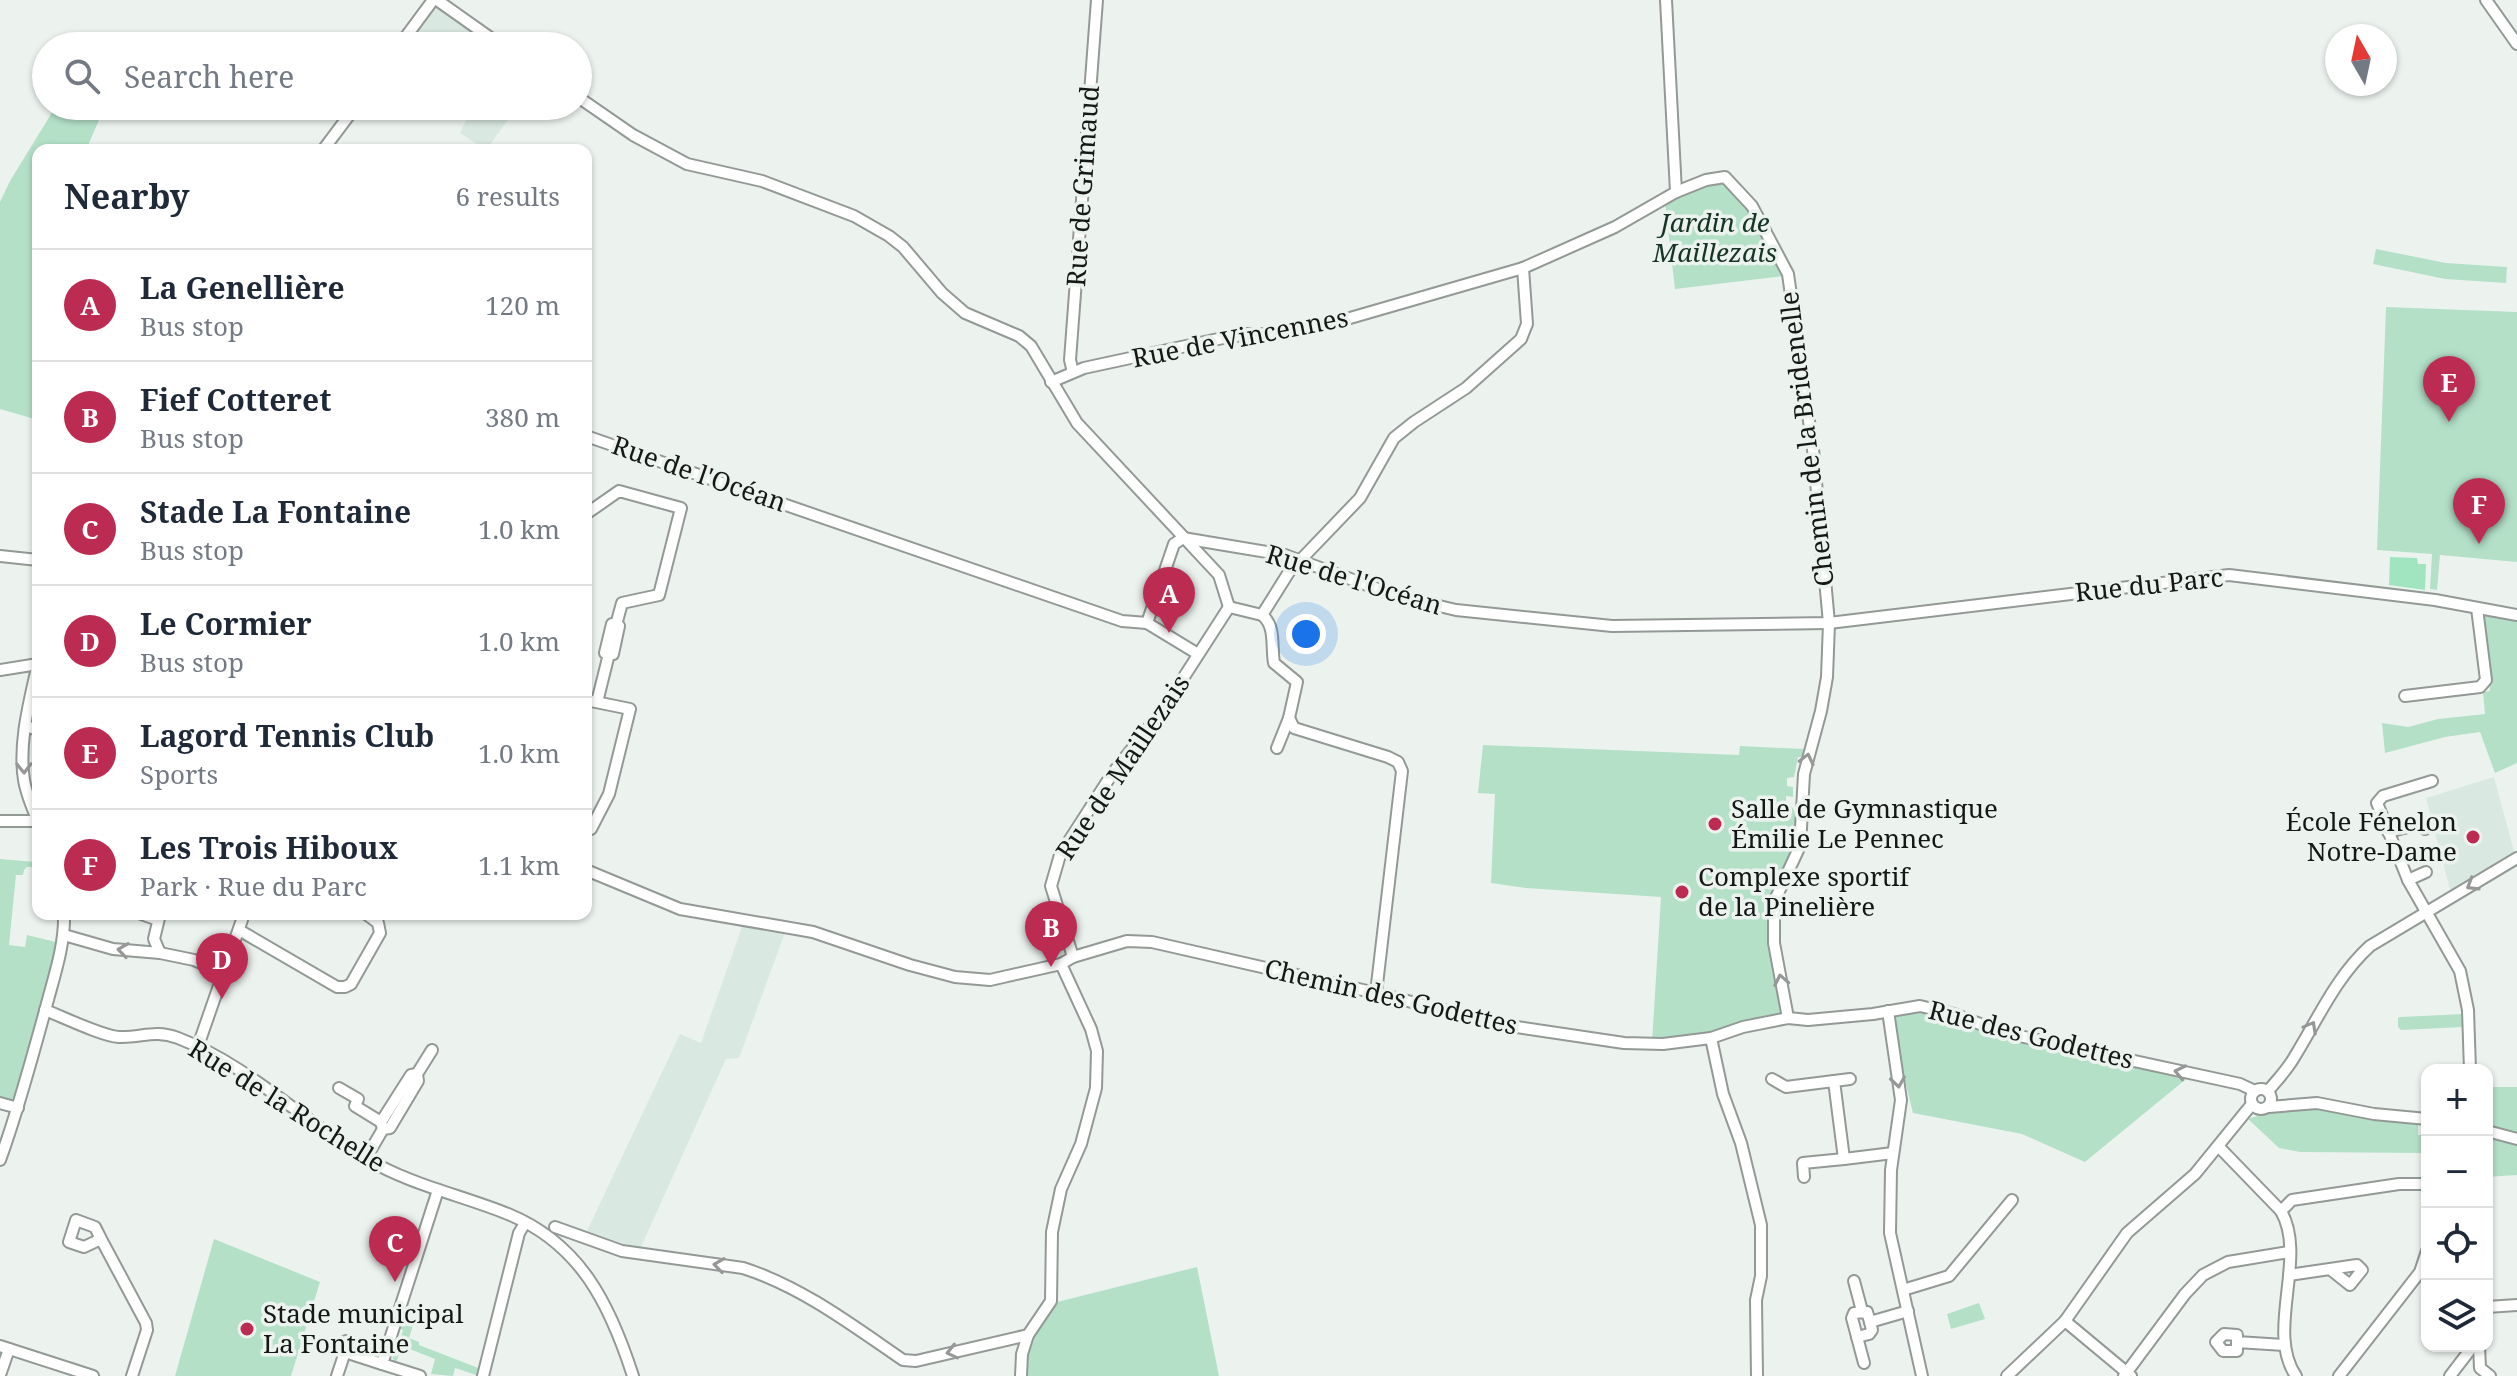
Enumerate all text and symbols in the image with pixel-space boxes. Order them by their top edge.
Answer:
north arrow [2325,24,2397,96]
search box [32,32,592,120]
icon: search [60,54,104,98]
text: Search here [124,56,294,97]
street label: Rue de Grimaud [1057,84,1107,288]
text: Nearby [64,173,190,219]
text: 6 results [455,178,560,214]
park label: Jardin de Maillezais [1652,204,1777,270]
text: La Genellière [140,267,345,308]
text: A [80,287,100,323]
text: 120 m [485,287,560,323]
street label: Chemin de la Bridenelle [1770,290,1842,589]
street label: Rue de Vincennes [1129,298,1351,376]
text: Bus stop [140,308,244,344]
pin: E [2423,356,2475,422]
text: Fief Cotteret [140,379,331,420]
text: B [81,399,99,435]
text: 380 m [485,399,560,435]
text: Bus stop [140,420,244,456]
street label: Rue de l'Océan [607,426,791,520]
pin: F [2453,478,2505,544]
text: Stade La Fontaine [140,491,411,532]
text: C [81,511,99,547]
text: 1.0 km [478,511,560,547]
text: Bus stop [140,532,244,568]
street label: Rue de l'Océan [1262,535,1447,623]
street label: Rue du Parc [2073,558,2225,610]
pin: A [1143,567,1195,633]
text: Le Cormier [140,603,312,644]
your location [1286,614,1326,654]
text: D [80,623,100,659]
text: 1.0 km [478,623,560,659]
text: Bus stop [140,644,244,680]
street label: Rue de Maillezais [1047,667,1198,866]
text: Lagord Tennis Club [140,715,434,756]
text: E [82,735,98,771]
text: 1.0 km [478,735,560,771]
one-way arrow [1798,753,1815,767]
text: Sports [140,756,218,792]
one-way arrow [15,762,33,775]
place label: Salle de Gymnastique Émilie Le Pennec [1731,790,1998,856]
place label: École Fénelon Notre-Dame [2286,803,2457,869]
marker: Salle de Gymnastique Émilie Le Pennec [1706,815,1724,833]
text: Les Trois Hiboux [140,827,398,868]
marker: École Fénelon Notre-Dame [2464,828,2482,846]
text: F [82,847,98,883]
text: 1.1 km [478,847,560,883]
place label: Complexe sportif de la Pinelière [1698,858,1912,924]
text: Park · Rue du Parc [140,868,367,904]
one-way arrow [2466,875,2481,891]
marker: Complexe sportif de la Pinelière [1673,883,1691,901]
pin: B [1025,901,1077,967]
pin: D [196,933,248,999]
one-way arrow [117,942,130,959]
street label: Chemin des Godettes [1261,949,1521,1043]
one-way arrow [1774,974,1791,987]
street label: Rue des Godettes [1925,991,2137,1077]
one-way arrow [2302,1021,2317,1035]
street label: Rue de la Rochelle [182,1030,393,1180]
one-way arrow [2174,1064,2187,1081]
map controls [2421,1064,2493,1352]
button: + [2421,1064,2493,1136]
one-way arrow [1889,1075,1906,1089]
button: − [2421,1136,2493,1208]
button: locate [2421,1208,2493,1280]
pin: C [369,1216,421,1282]
one-way arrow [712,1257,726,1274]
button: layers [2421,1280,2493,1352]
place label: Stade municipal La Fontaine [263,1295,464,1361]
marker: Stade municipal La Fontaine [238,1320,256,1338]
one-way arrow [946,1343,960,1360]

